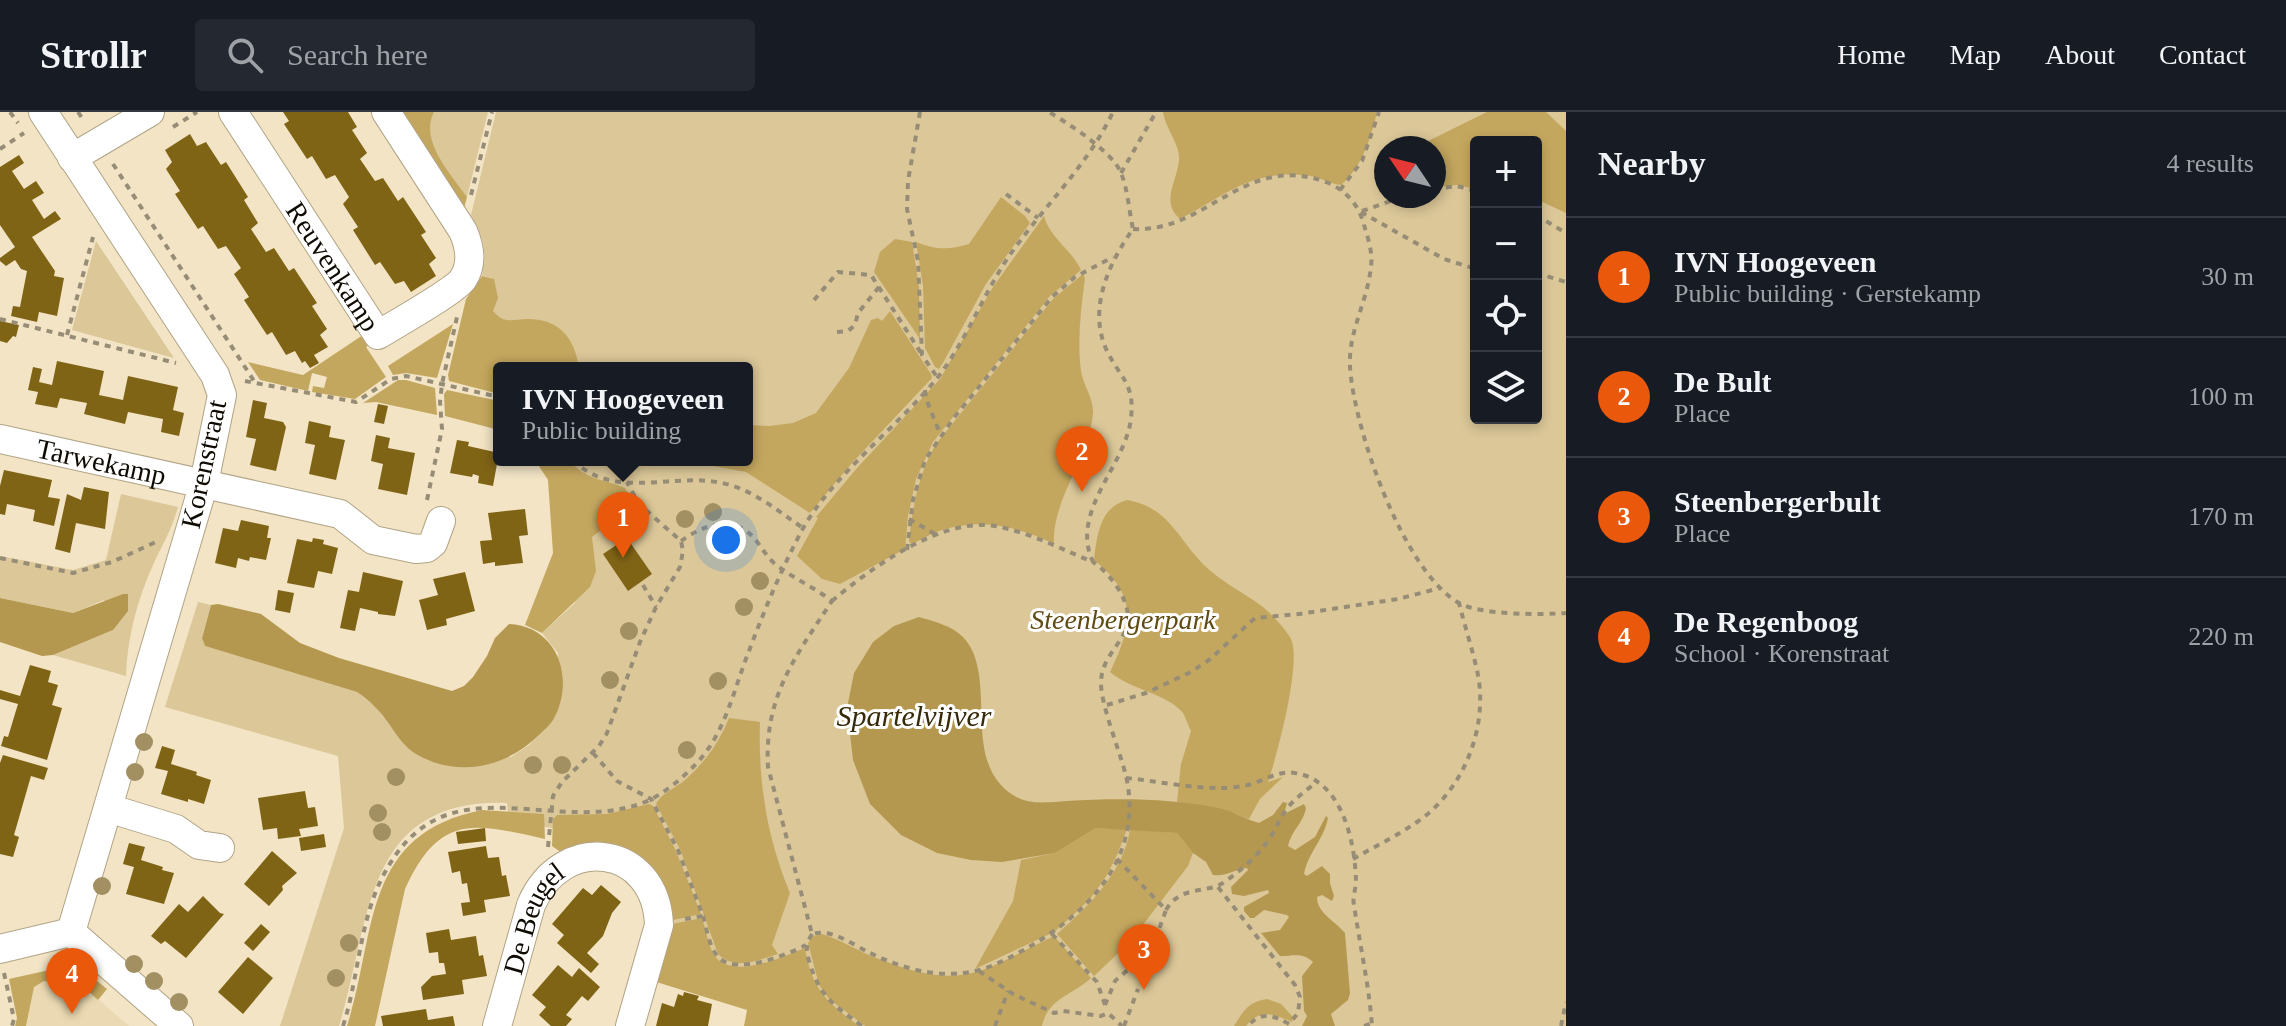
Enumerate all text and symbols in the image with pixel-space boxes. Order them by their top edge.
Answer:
search box [195,19,755,91]
icon: search [223,33,267,77]
text: Strollr [40,34,147,76]
text: Search here [287,38,428,71]
text: Home [1837,39,1906,70]
text: Map [1950,39,2001,70]
text: About [2045,39,2115,70]
text: Contact [2159,39,2246,70]
north arrow [1374,136,1446,208]
map controls [1470,136,1542,424]
button: + [1470,136,1542,208]
text: Nearby [1598,145,1706,182]
text: 4 results [2167,149,2254,178]
street label: Reuvenkamp [280,196,386,337]
button: − [1470,208,1542,280]
text: IVN Hoogeveen [1674,245,1876,278]
text: 1 [1618,262,1631,291]
text: 30 m [2201,262,2254,291]
text: Public building · Gerstekamp [1674,279,1981,308]
button: locate [1470,280,1542,352]
button: layers [1470,352,1542,424]
popup [493,362,753,466]
text: De Bult [1674,365,1772,398]
text: IVN Hoogeveen [522,382,724,415]
text: 2 [1618,382,1631,411]
text: 100 m [2188,382,2254,411]
street label: Korenstraat [175,397,232,531]
text: Place [1674,399,1730,428]
text: Public building [522,416,681,445]
pin: 2 [1056,426,1108,492]
street label: Tarwekamp [34,433,169,491]
text: Steenbergerbult [1674,485,1881,518]
pin: 1 [597,492,649,558]
text: 3 [1618,502,1631,531]
text: 170 m [2188,502,2254,531]
text: Place [1674,519,1730,548]
your location [706,520,746,560]
park label: Steenbergerpark [1030,604,1216,635]
text: De Regenboog [1674,605,1858,638]
text: 4 [1618,622,1631,651]
text: 220 m [2188,622,2254,651]
text: School · Korenstraat [1674,639,1889,668]
water label: Spartelvijver [837,699,992,732]
street label: De Beugel [497,856,570,978]
pin: 3 [1118,924,1170,990]
pin: 4 [46,948,98,1014]

